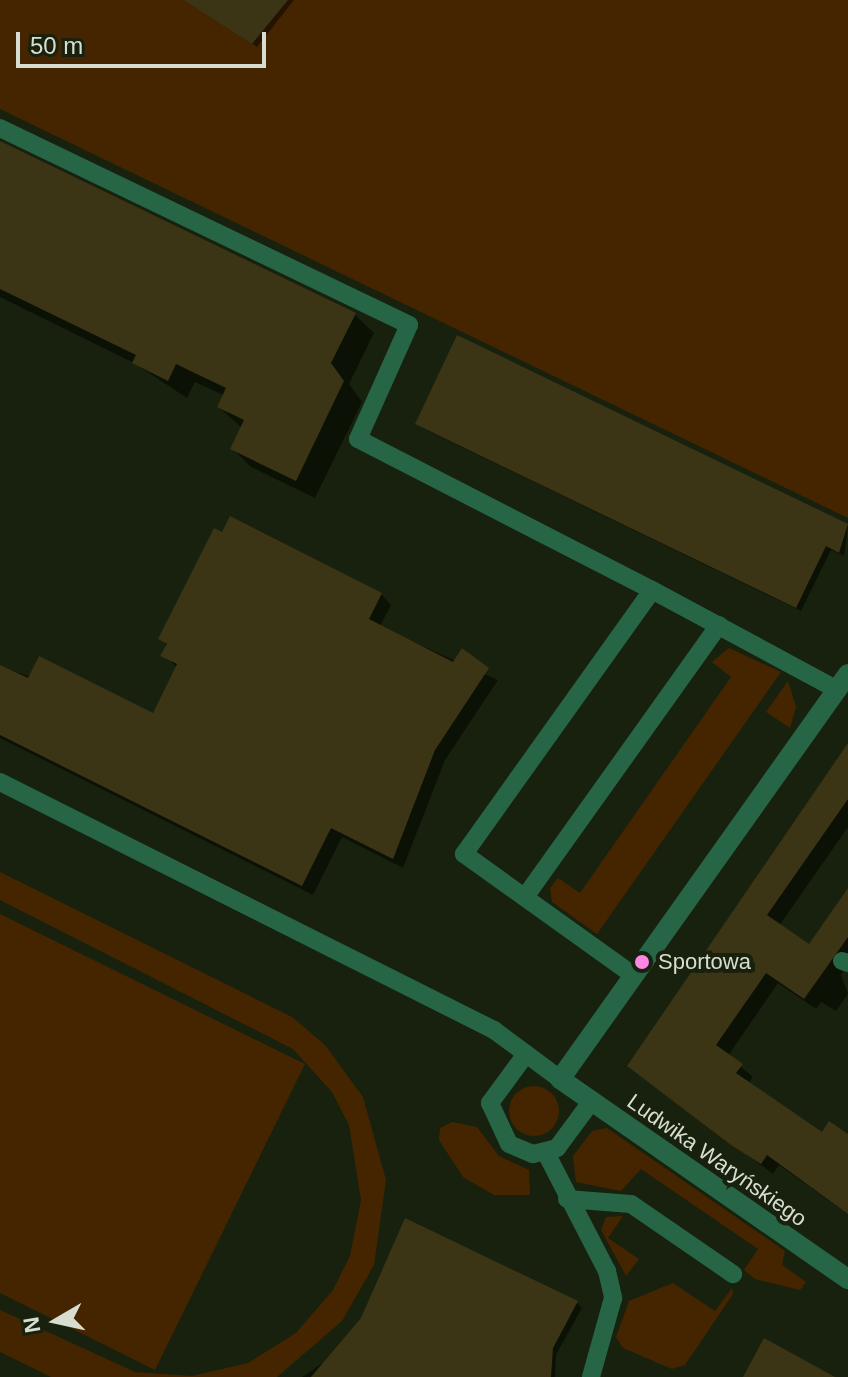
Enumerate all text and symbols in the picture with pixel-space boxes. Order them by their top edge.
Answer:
scale bar [20,16,270,66]
text: 50 m [30,32,83,59]
place label: Sportowa [658,949,751,975]
marker: Sportowa [633,953,651,971]
street label: Ludwika Waryńskiego [622,1088,812,1232]
north arrow [16,1281,96,1361]
text: N [18,1315,45,1335]

